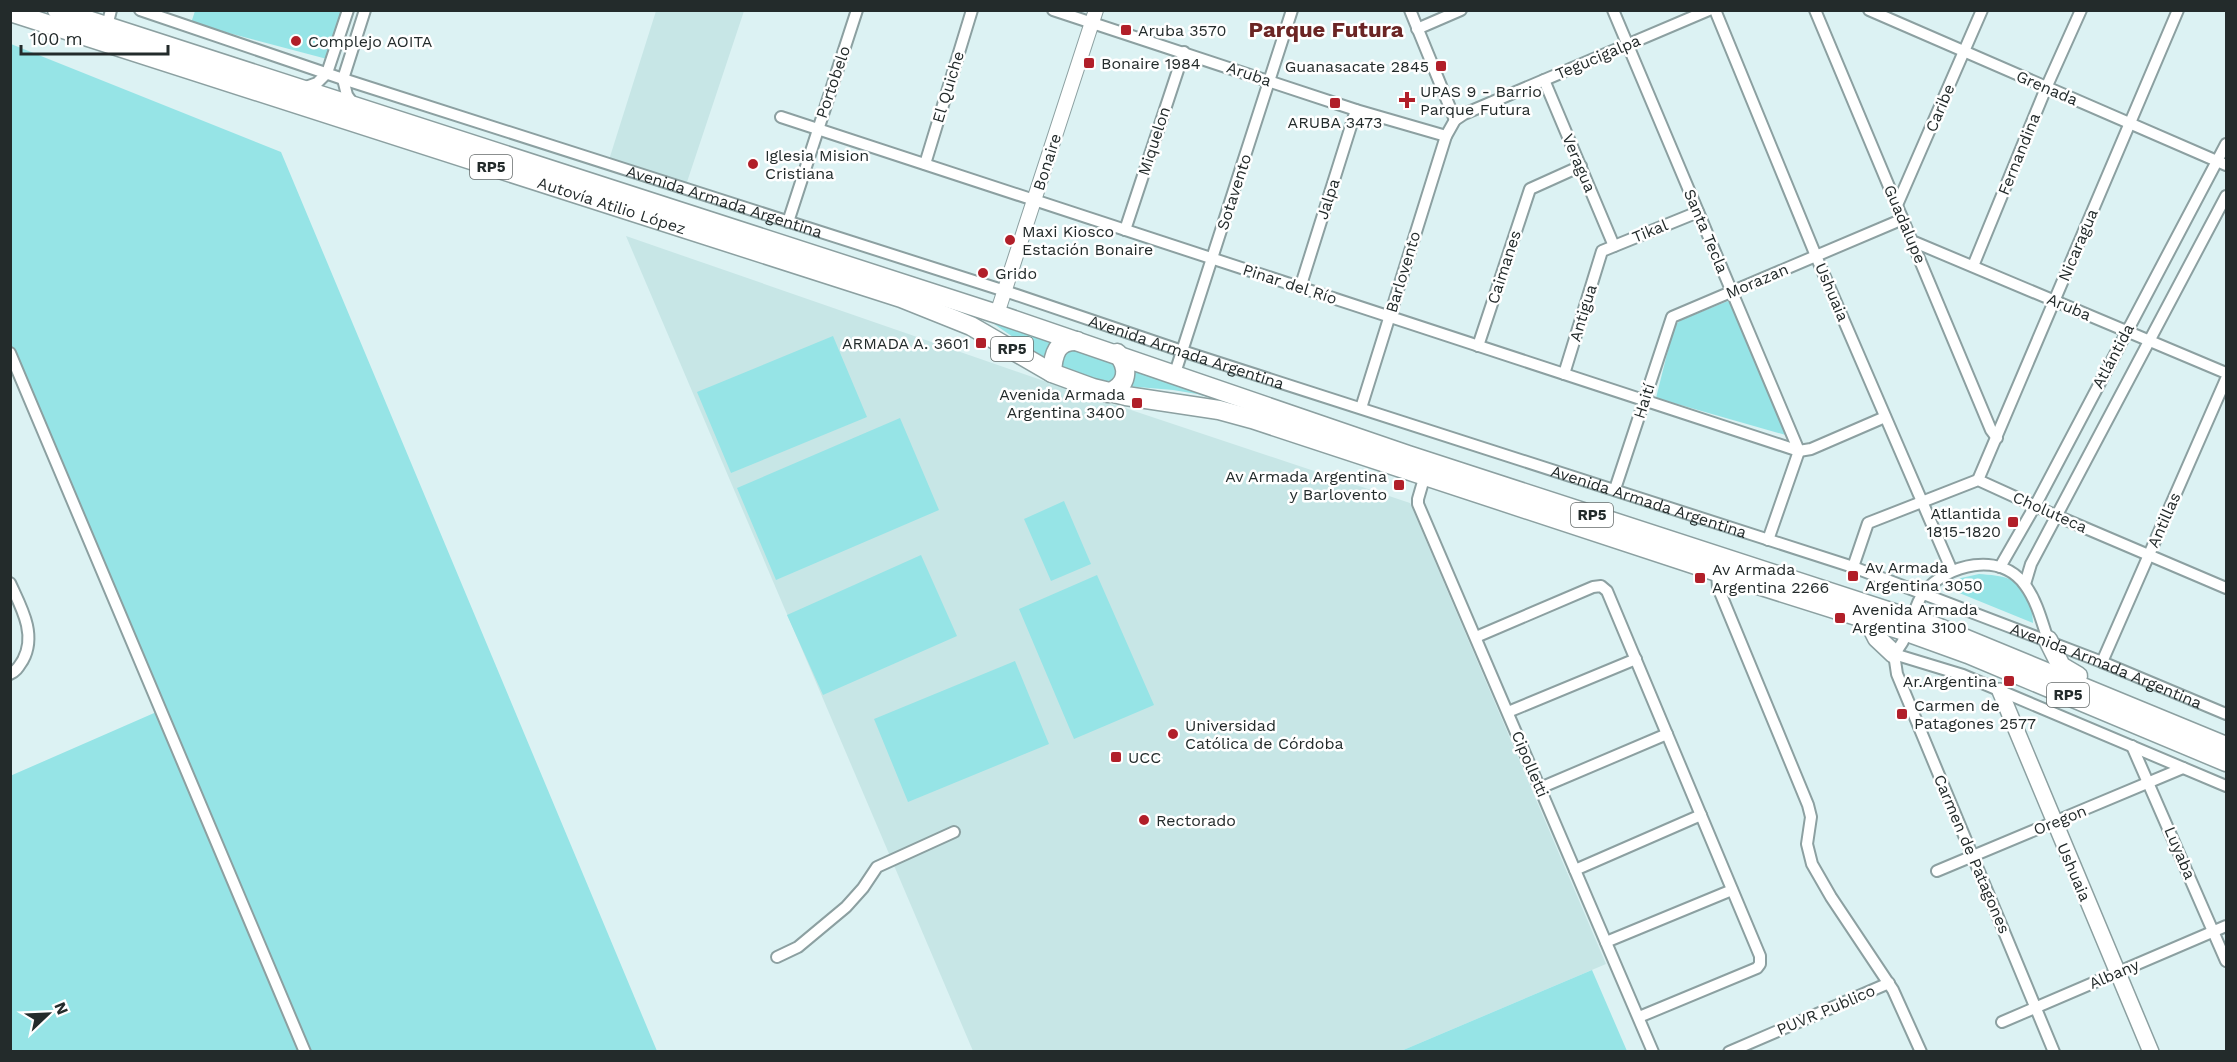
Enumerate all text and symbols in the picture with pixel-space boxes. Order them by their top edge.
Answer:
district label: Parque Futura [1248,17,1404,42]
scale bar [21,18,168,56]
place label: Aruba 3570 [1138,21,1226,40]
marker: Aruba 3570 [1119,23,1133,37]
text: 100 m [30,28,83,49]
street label: Tegucigalpa [1553,31,1643,83]
place label: Complejo AOITA [308,32,433,51]
marker: Complejo AOITA [289,34,303,48]
street label: Portobelo [812,43,854,121]
street label: El Quiche [928,49,968,125]
place label: Bonaire 1984 [1101,54,1201,73]
marker: Bonaire 1984 [1082,56,1096,70]
place label: Guanasacate 2845 [1285,57,1429,76]
street label: Aruba [1224,58,1274,90]
marker: Guanasacate 2845 [1434,59,1448,73]
street label: Grenada [2013,67,2081,109]
street label: Caribe [1921,81,1959,135]
place label: UPAS 9 - Barrio Parque Futura [1420,82,1542,119]
marker: UPAS 9 - Barrio Parque Futura [1398,91,1416,109]
marker: ARUBA 3473 [1328,96,1342,110]
street label: Miquelon [1134,104,1174,178]
street label: Fernandina [1994,110,2044,198]
place label: ARUBA 3473 [1288,113,1382,132]
street label: Bonaire [1029,131,1065,193]
street label: Veragua [1558,131,1600,195]
place label: Iglesia Mision Cristiana [765,146,869,183]
street label: Sotavento [1213,152,1255,232]
road number: RP5 [470,155,512,179]
marker: Iglesia Mision Cristiana [746,157,760,171]
street label: Avenida Armada Argentina [624,161,825,241]
street label: Autovía Atilio López [535,172,688,238]
street label: Jalpa [1313,176,1343,222]
street label: Guadalupe [1880,182,1930,266]
street label: Santa Tecla [1680,186,1732,276]
street label: Nicaragua [2054,206,2102,284]
street label: Tikal [1630,215,1671,247]
place label: Maxi Kiosco Estación Bonaire [1022,222,1153,259]
street label: Caimanes [1483,228,1525,306]
street label: Barlovento [1382,229,1424,315]
marker: Maxi Kiosco Estación Bonaire [1003,233,1017,247]
street label: Morazan [1723,259,1791,303]
street label: Pinar del Río [1240,260,1340,308]
street label: Ushuaia [1811,260,1853,324]
place label: Grido [995,264,1037,283]
marker: Grido [976,266,990,280]
street label: Antigua [1565,282,1601,344]
street label: Aruba [2044,289,2094,325]
street label: Avenida Armada Argentina [1086,311,1287,393]
street label: Atlántida [2088,320,2138,392]
place label: ARMADA A. 3601 [842,334,969,353]
marker: ARMADA A. 3601 [974,336,988,350]
road number: RP5 [991,337,1033,361]
street label: Haití [1629,381,1659,421]
place label: Avenida Armada Argentina 3400 [999,385,1125,422]
marker: Avenida Armada Argentina 3400 [1130,396,1144,410]
street label: Avenida Armada Argentina [1549,461,1749,542]
place label: Av Armada Argentina y Barlovento [1225,467,1387,504]
marker: Av Armada Argentina y Barlovento [1392,478,1406,492]
street label: Choluteca [2010,487,2090,537]
street label: Antillas [2143,489,2185,551]
road number: RP5 [1571,503,1613,527]
place label: Atlantida 1815-1820 [1926,504,2001,541]
marker: Atlantida 1815-1820 [2006,515,2020,529]
place label: Av Armada Argentina 3050 [1865,558,1983,595]
place label: Av Armada Argentina 2266 [1712,560,1829,597]
marker: Av Armada Argentina 3050 [1846,569,1860,583]
marker: Av Armada Argentina 2266 [1693,571,1707,585]
place label: Avenida Armada Argentina 3100 [1852,600,1978,637]
marker: Avenida Armada Argentina 3100 [1833,611,1847,625]
street label: Avenida Armada Argentina [2008,619,2205,712]
place label: Ar.Argentina [1903,672,1997,691]
marker: Ar.Argentina [2002,674,2016,688]
road number: RP5 [2047,683,2089,707]
place label: Carmen de Patagones 2577 [1914,696,2036,733]
marker: Carmen de Patagones 2577 [1895,707,1909,721]
place label: Universidad Católica de Córdoba [1185,716,1344,753]
marker: Universidad Católica de Córdoba [1166,727,1180,741]
street label: Cipolletti [1508,728,1552,800]
place label: UCC [1128,748,1161,767]
marker: UCC [1109,750,1123,764]
street label: Carmen de Patagones [1930,772,2014,936]
street label: Oregon [2031,801,2089,839]
place label: Rectorado [1156,811,1236,830]
marker: Rectorado [1137,813,1151,827]
street label: Luyaba [2160,824,2200,882]
street label: Ushuaia [2053,840,2095,904]
street label: Albany [2086,955,2143,993]
street label: PUVR Publico [1774,981,1878,1039]
north arrow [18,984,78,1044]
text: N [50,999,72,1018]

